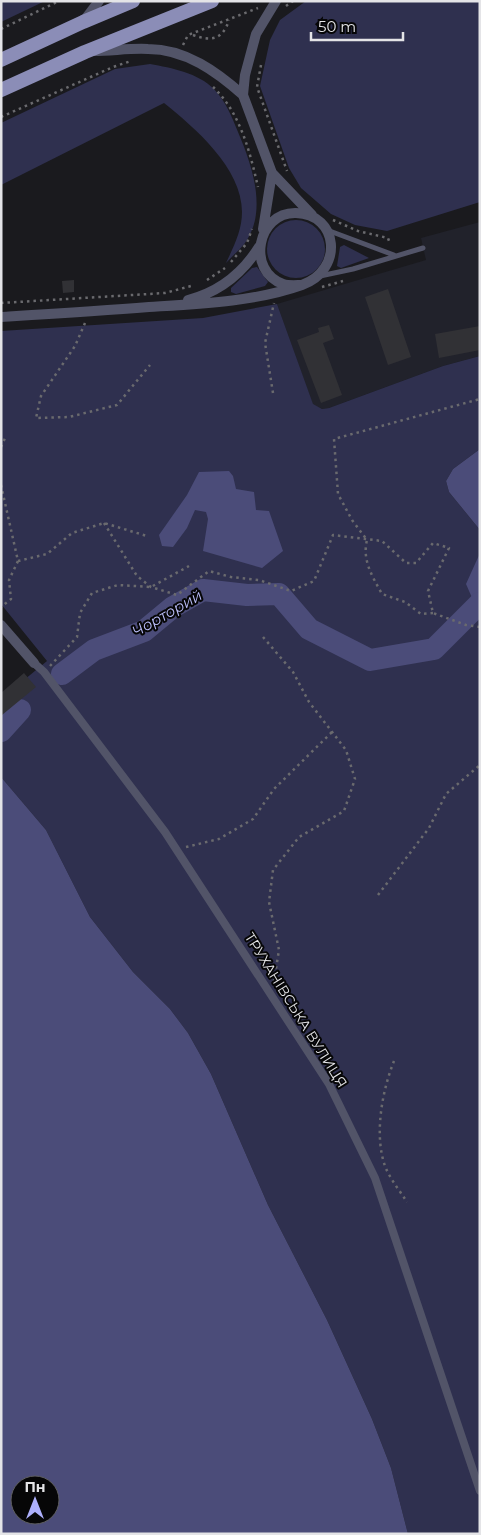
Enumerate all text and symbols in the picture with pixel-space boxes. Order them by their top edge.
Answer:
scale bar [311,10,404,42]
text: 50 m [318,17,356,36]
water label: Чорторий [128,585,206,641]
street label: ТРУХАНІВСЬКА ВУЛИЦЯ [241,929,351,1091]
north arrow [10,1475,60,1525]
text: Пн [24,1478,46,1496]

